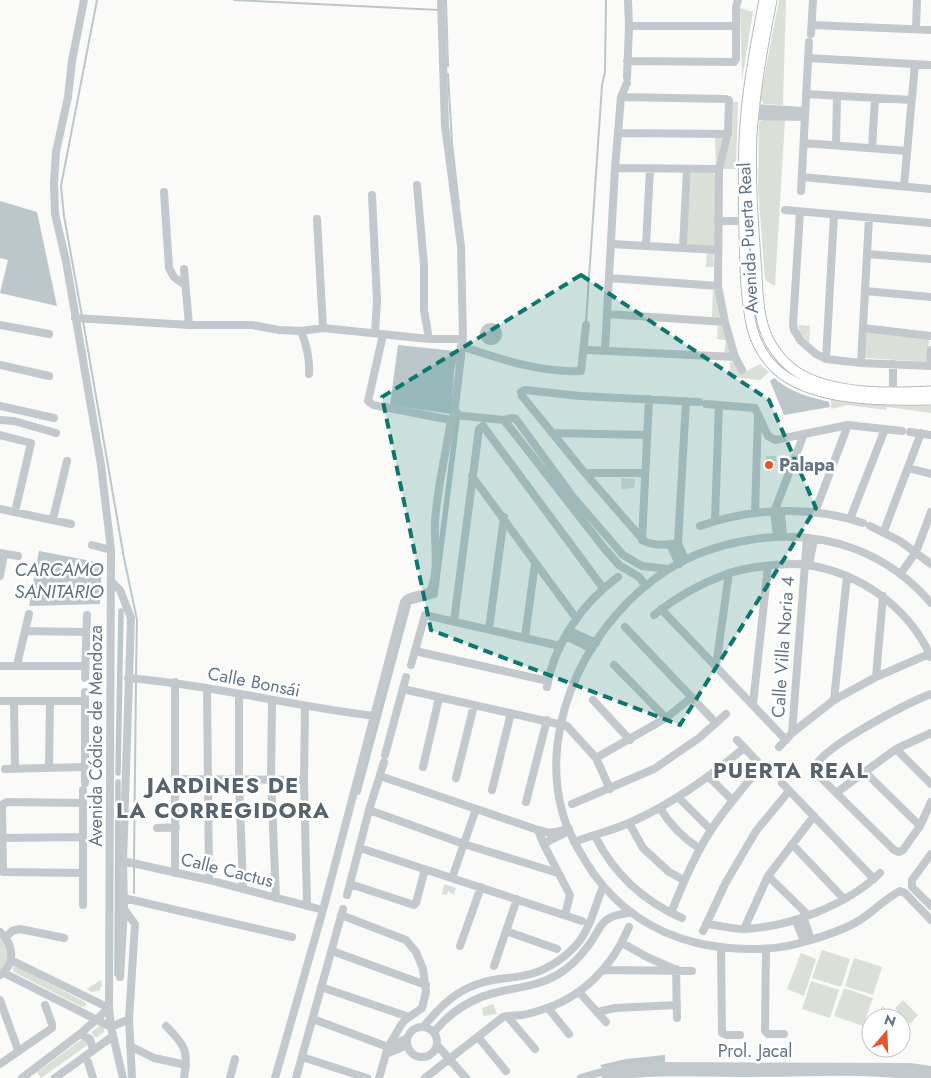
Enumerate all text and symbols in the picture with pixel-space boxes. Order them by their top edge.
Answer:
street label: Avenida Puerta Real [731,162,765,314]
place label: Palapa [779,452,835,478]
marker: Palapa [763,459,775,471]
water label: CARCAMO SANITARIO [14,556,104,605]
street label: Calle Villa Noria 4 [765,575,801,719]
street label: Avenida Códice de Mendoza [83,625,109,847]
street label: Calle Bonsái [205,660,303,704]
district label: PUERTA REAL [713,754,869,786]
district label: JARDINES DE LA CORREGIDORA [116,769,330,826]
street label: Calle Cactus [178,846,276,894]
north arrow [861,1008,911,1058]
text: N [882,1009,899,1032]
street label: Prol. Jacal [718,1038,792,1064]

